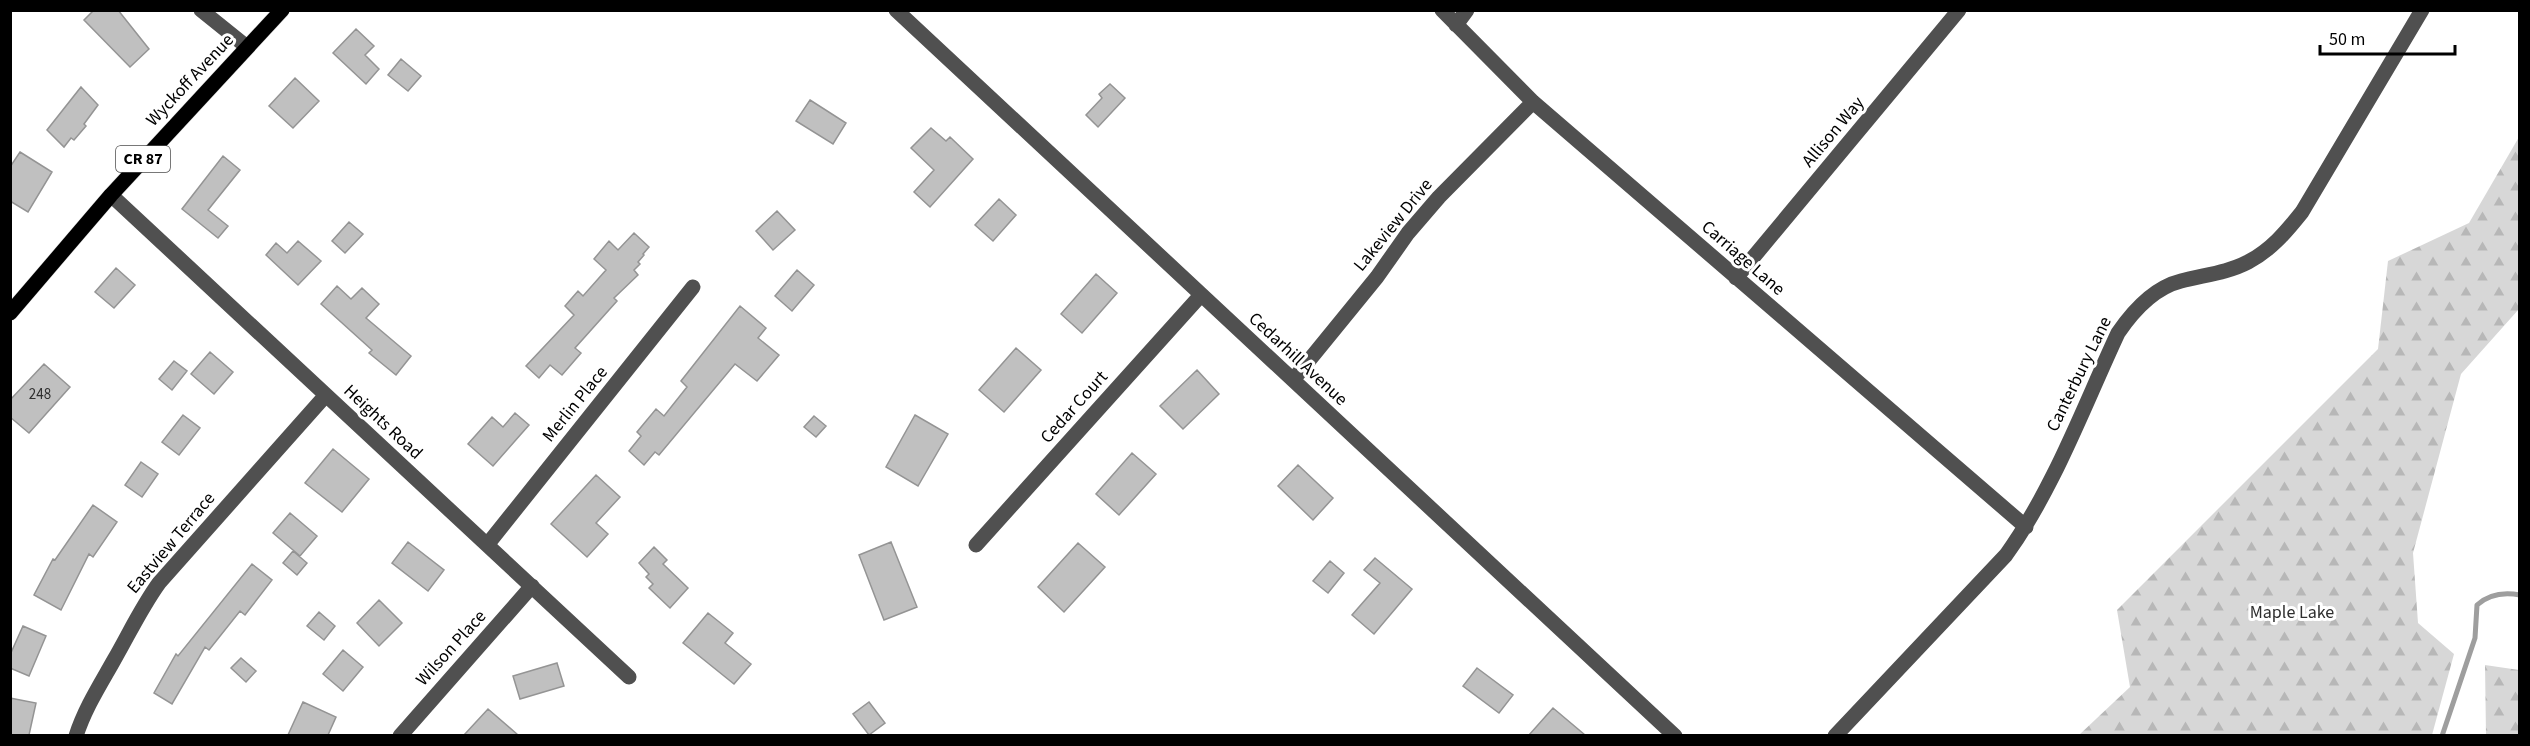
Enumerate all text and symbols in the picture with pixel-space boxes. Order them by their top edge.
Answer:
scale bar [2320,18,2455,56]
text: 50 m [2329,27,2365,52]
street label: Wyckoff Avenue [140,28,240,132]
street label: Allison Way [1796,91,1870,173]
road number: CR 87 [116,146,170,172]
street label: Lakeview Drive [1348,173,1438,277]
street label: Carriage Lane [1696,215,1790,301]
street label: Cedarhill Avenue [1243,307,1353,411]
street label: Canterbury Lane [2040,312,2118,436]
street label: Merlin Place [537,361,613,447]
street label: Cedar Court [1035,365,1113,449]
street label: Heights Road [338,379,428,465]
house number: 248 [29,384,51,405]
street label: Eastview Terrace [121,487,221,599]
park label: Maple Lake [2250,600,2334,625]
street label: Wilson Place [410,604,492,691]

